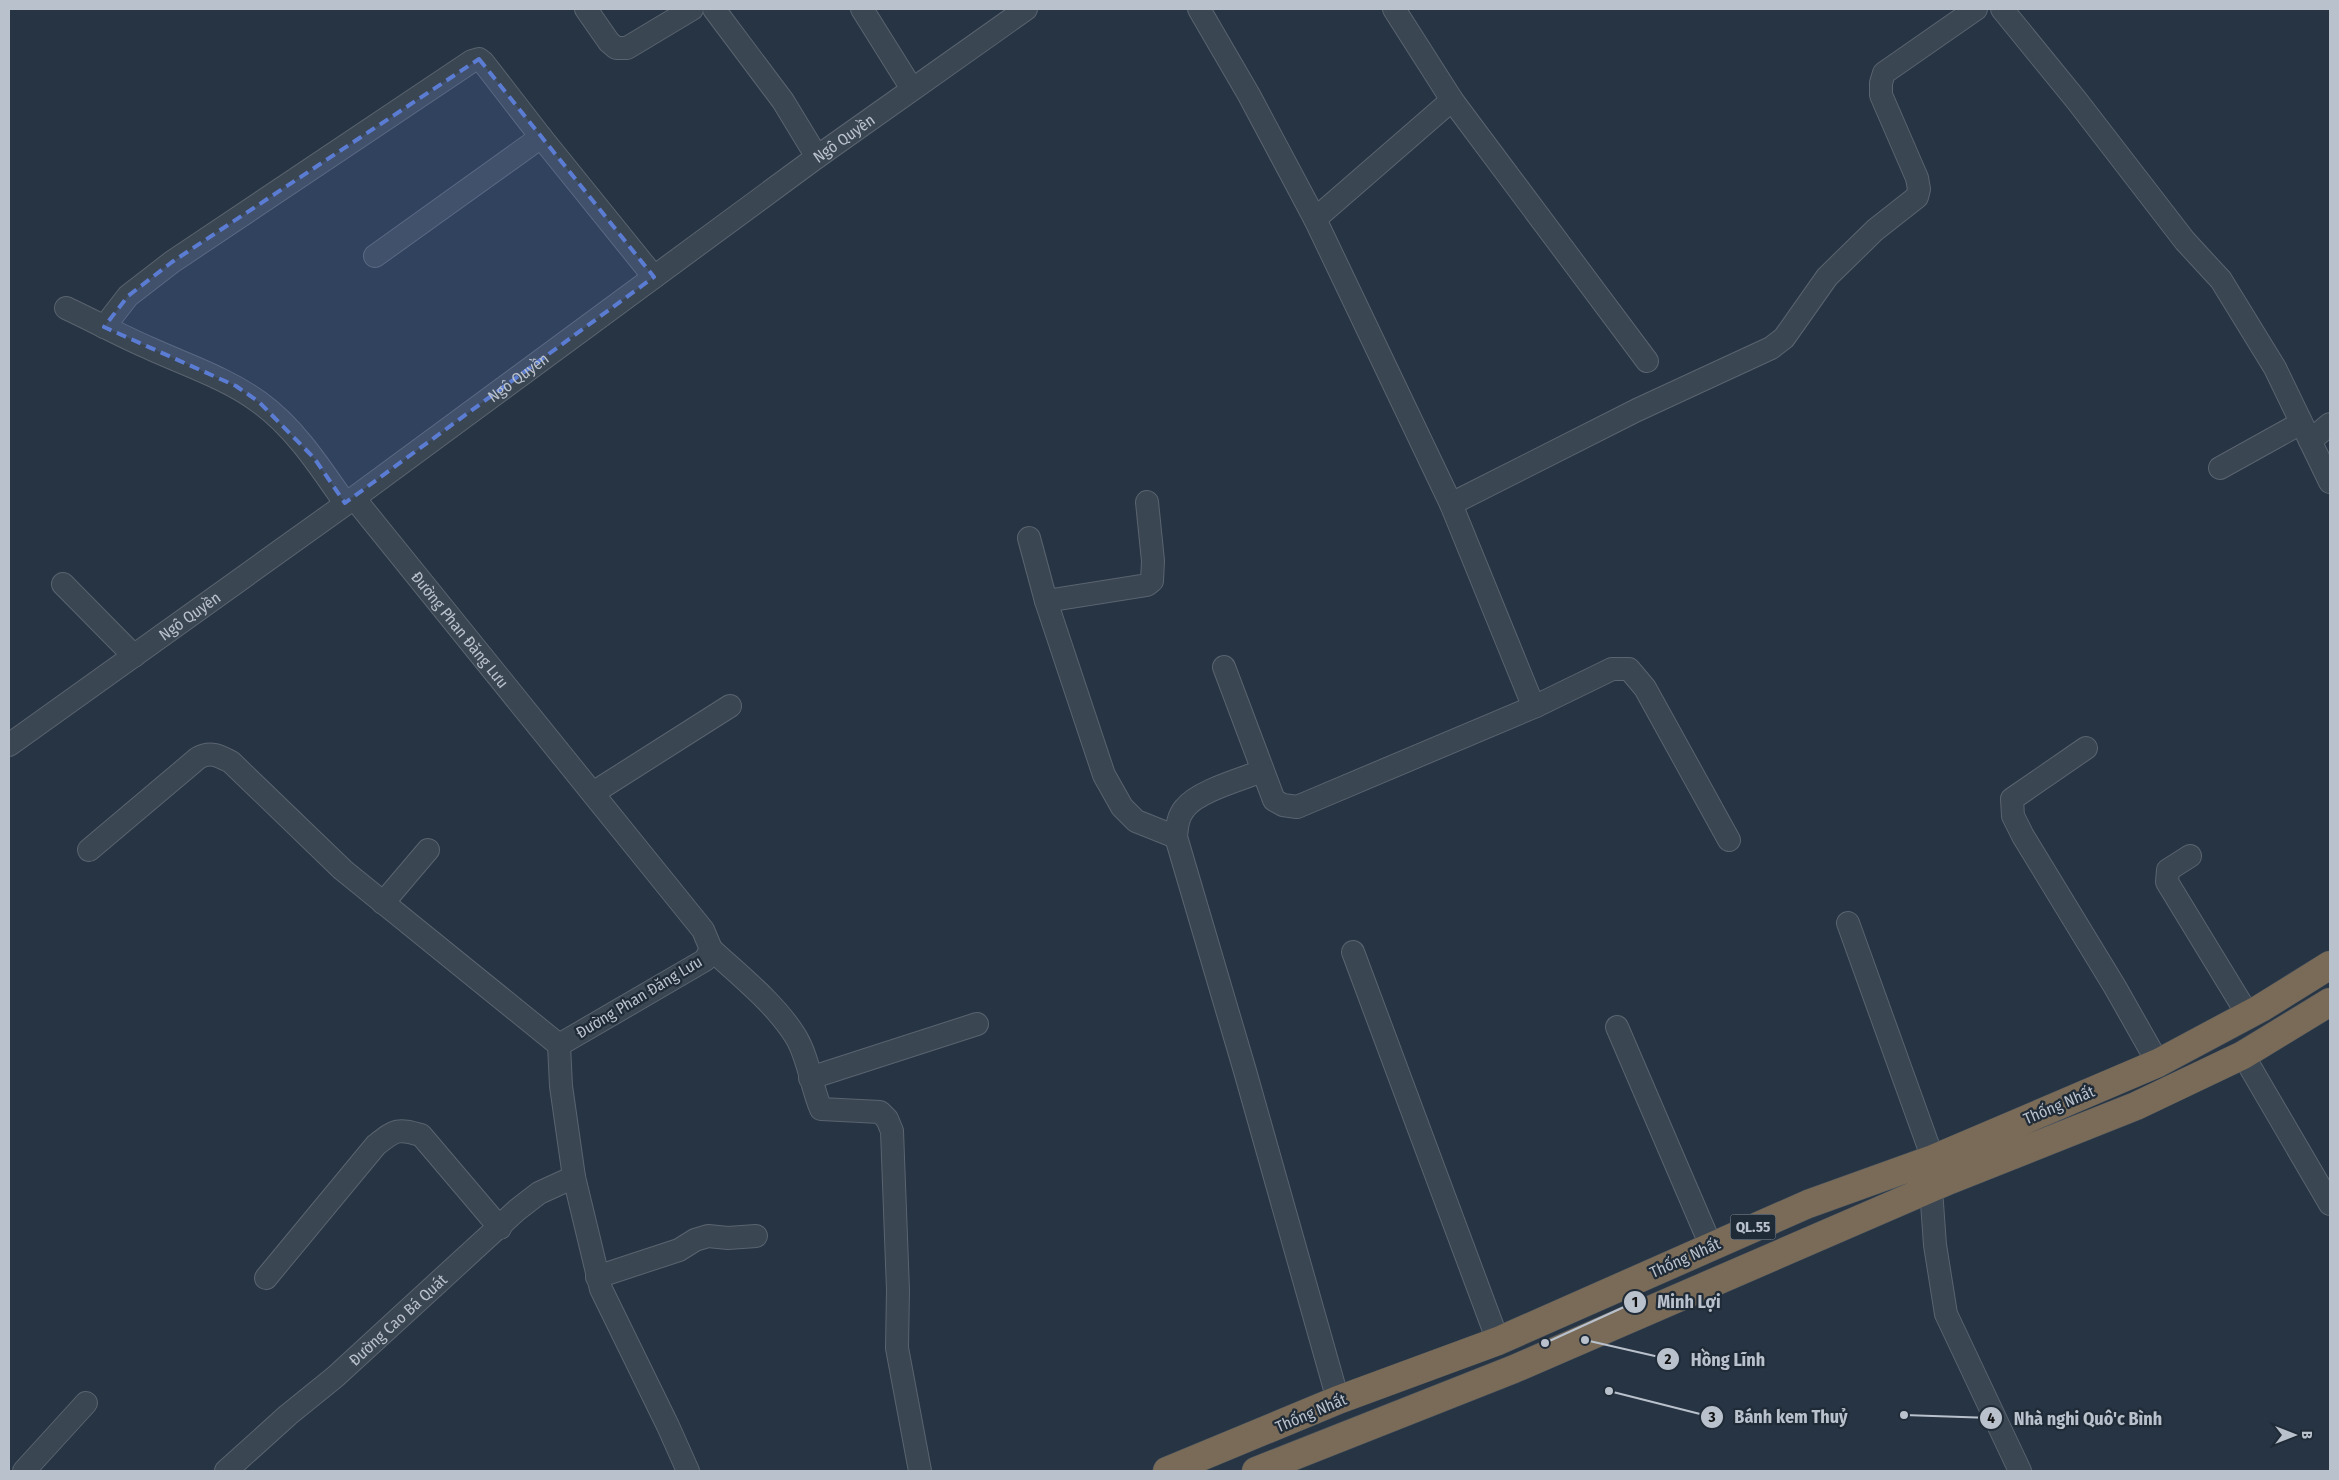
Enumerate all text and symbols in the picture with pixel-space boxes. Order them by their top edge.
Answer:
street label: Ngô Quyền [809,110,878,166]
street label: Ngô Quyền [484,348,552,406]
street label: Đường Phan Đăng Lưu [408,567,513,691]
street label: Ngô Quyền [155,587,224,644]
street label: Đường Phan Đăng Lưu [572,952,706,1042]
street label: Thống Nhất [2020,1080,2098,1128]
road number: QL.55 [1730,1214,1776,1240]
street label: Thống Nhất [1646,1233,1724,1282]
street label: Đường Cao Bá Quát [345,1269,451,1369]
callout: Minh Lợi [1622,1286,1730,1319]
text: Minh Lợi [1657,1291,1721,1313]
text: 1 [1632,1293,1638,1311]
callout: Hồng Lĩnh [1656,1343,1775,1376]
text: Hồng Lĩnh [1691,1348,1765,1371]
text: 2 [1664,1350,1672,1368]
street label: Thống Nhất [1272,1388,1350,1436]
callout: Bánh kem Thuỷ [1699,1400,1858,1433]
callout: Nhà nghi Quô'c Bình [1979,1402,2172,1435]
text: Bánh kem Thuỷ [1734,1406,1848,1428]
text: 3 [1707,1408,1716,1426]
text: Nhà nghi Quô'c Bình [2014,1408,2162,1430]
text: 4 [1987,1409,1995,1427]
north arrow [2269,1410,2319,1460]
text: B [2298,1431,2315,1439]

